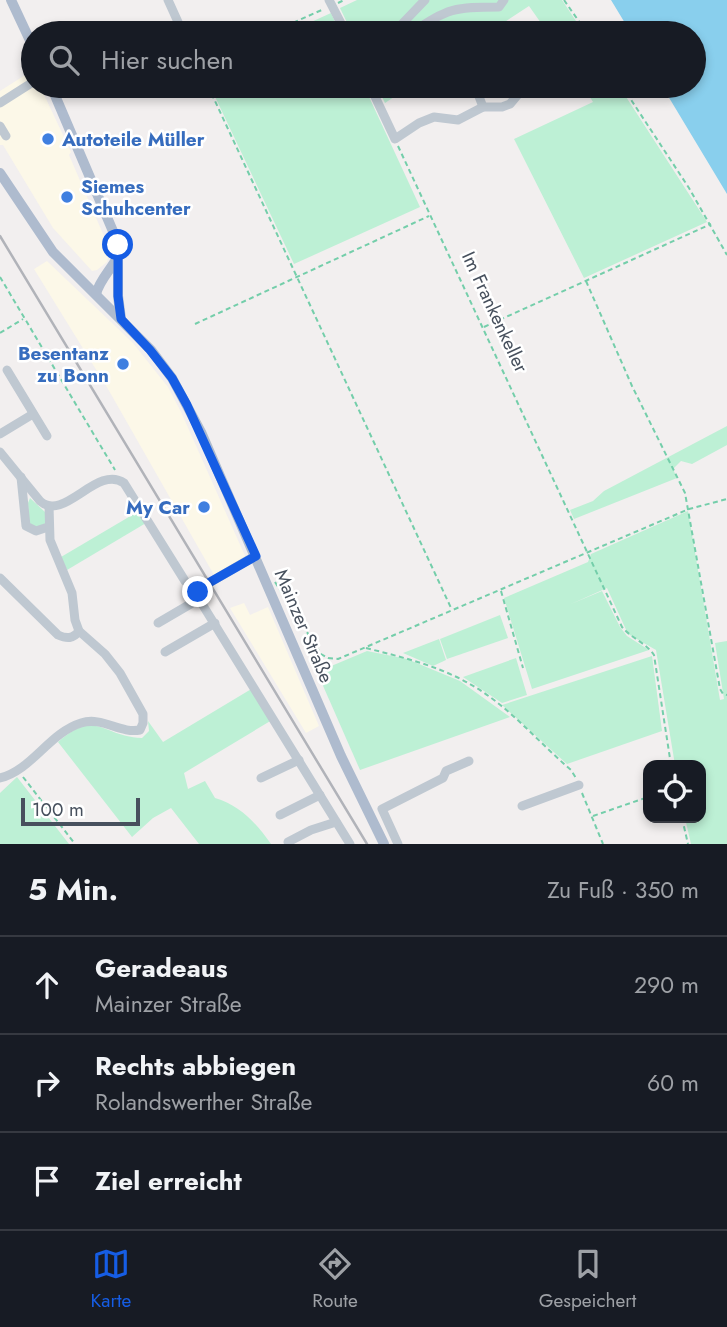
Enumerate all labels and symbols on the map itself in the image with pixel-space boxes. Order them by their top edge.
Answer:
place label: Autoteile Müller [61,126,205,153]
marker: Autoteile Müller [40,131,56,147]
place label: Siemes Schuhcenter [81,173,191,222]
marker: Siemes Schuhcenter [59,189,75,205]
route start [102,229,133,260]
street label: Im Frankenkeller [455,247,535,377]
place label: Besentanz zu Bonn [18,340,109,389]
marker: Besentanz zu Bonn [115,356,131,372]
place label: My Car [126,494,190,521]
marker: My Car [196,499,212,515]
street label: Mainzer Straße [268,565,340,687]
route end [182,576,213,607]
scale bar [21,795,140,827]

